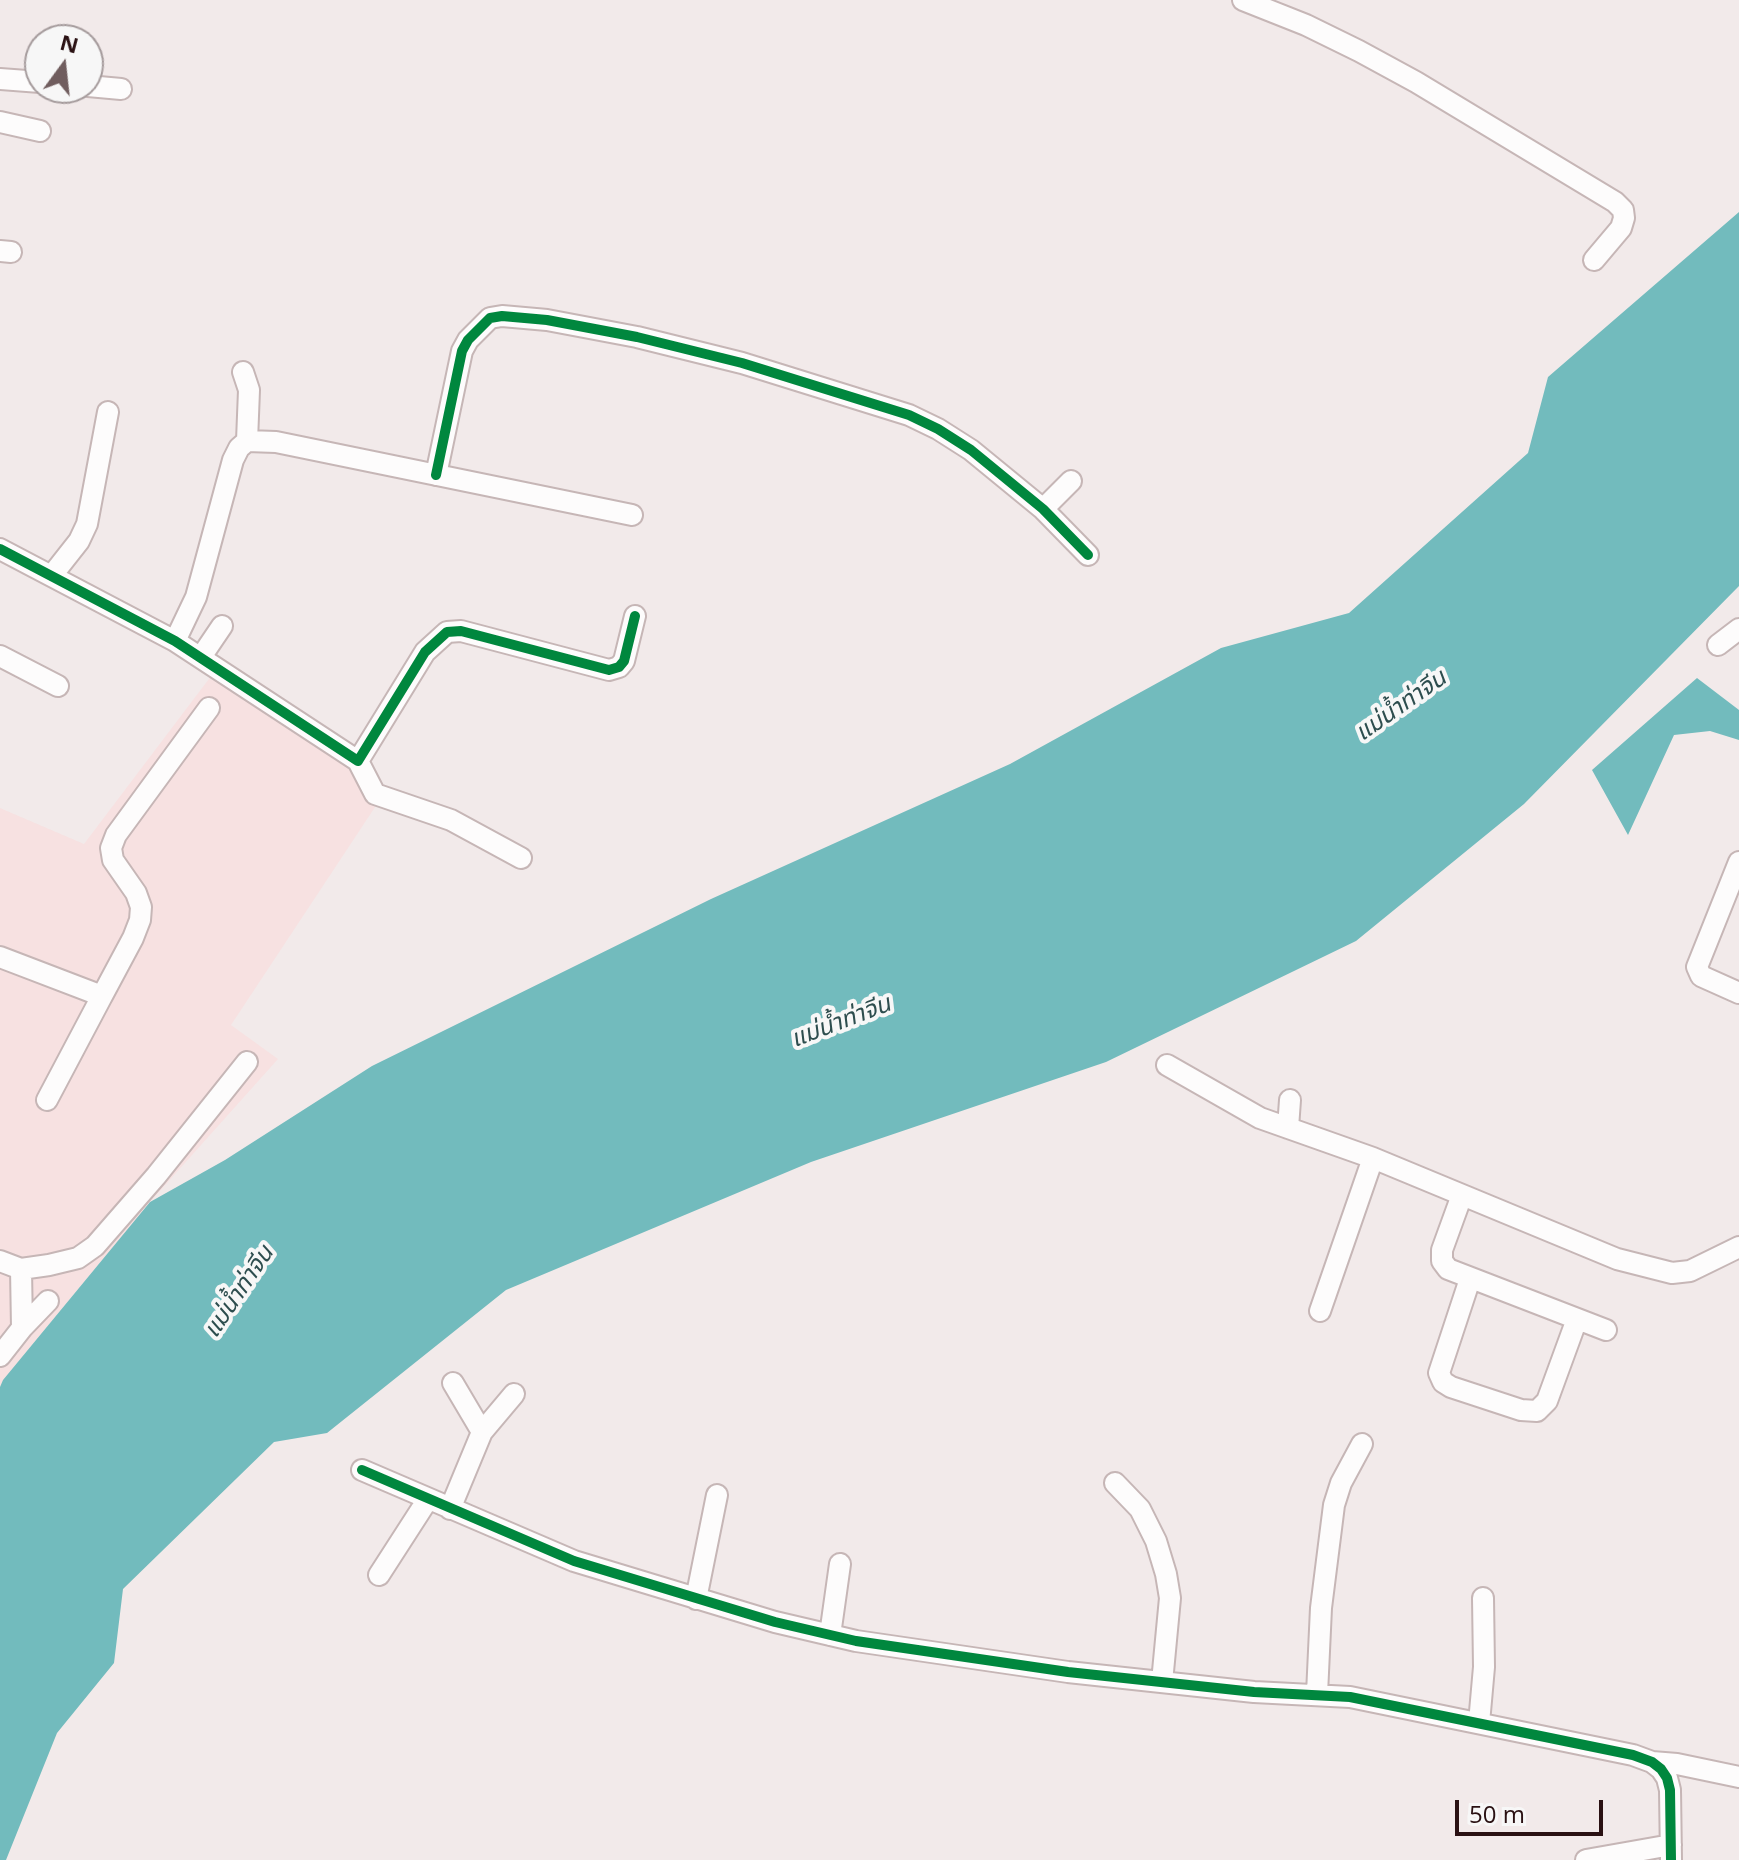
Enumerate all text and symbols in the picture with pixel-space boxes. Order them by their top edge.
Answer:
north arrow [24,24,104,104]
text: N [57,26,82,60]
water label: แม่น้ำท่าจีน [1350,664,1452,748]
water label: แม่น้ำท่าจีน [787,990,895,1054]
water label: แม่น้ำท่าจีน [198,1241,280,1343]
scale bar [1459,1784,1607,1834]
text: 50 m [1469,1797,1525,1830]

